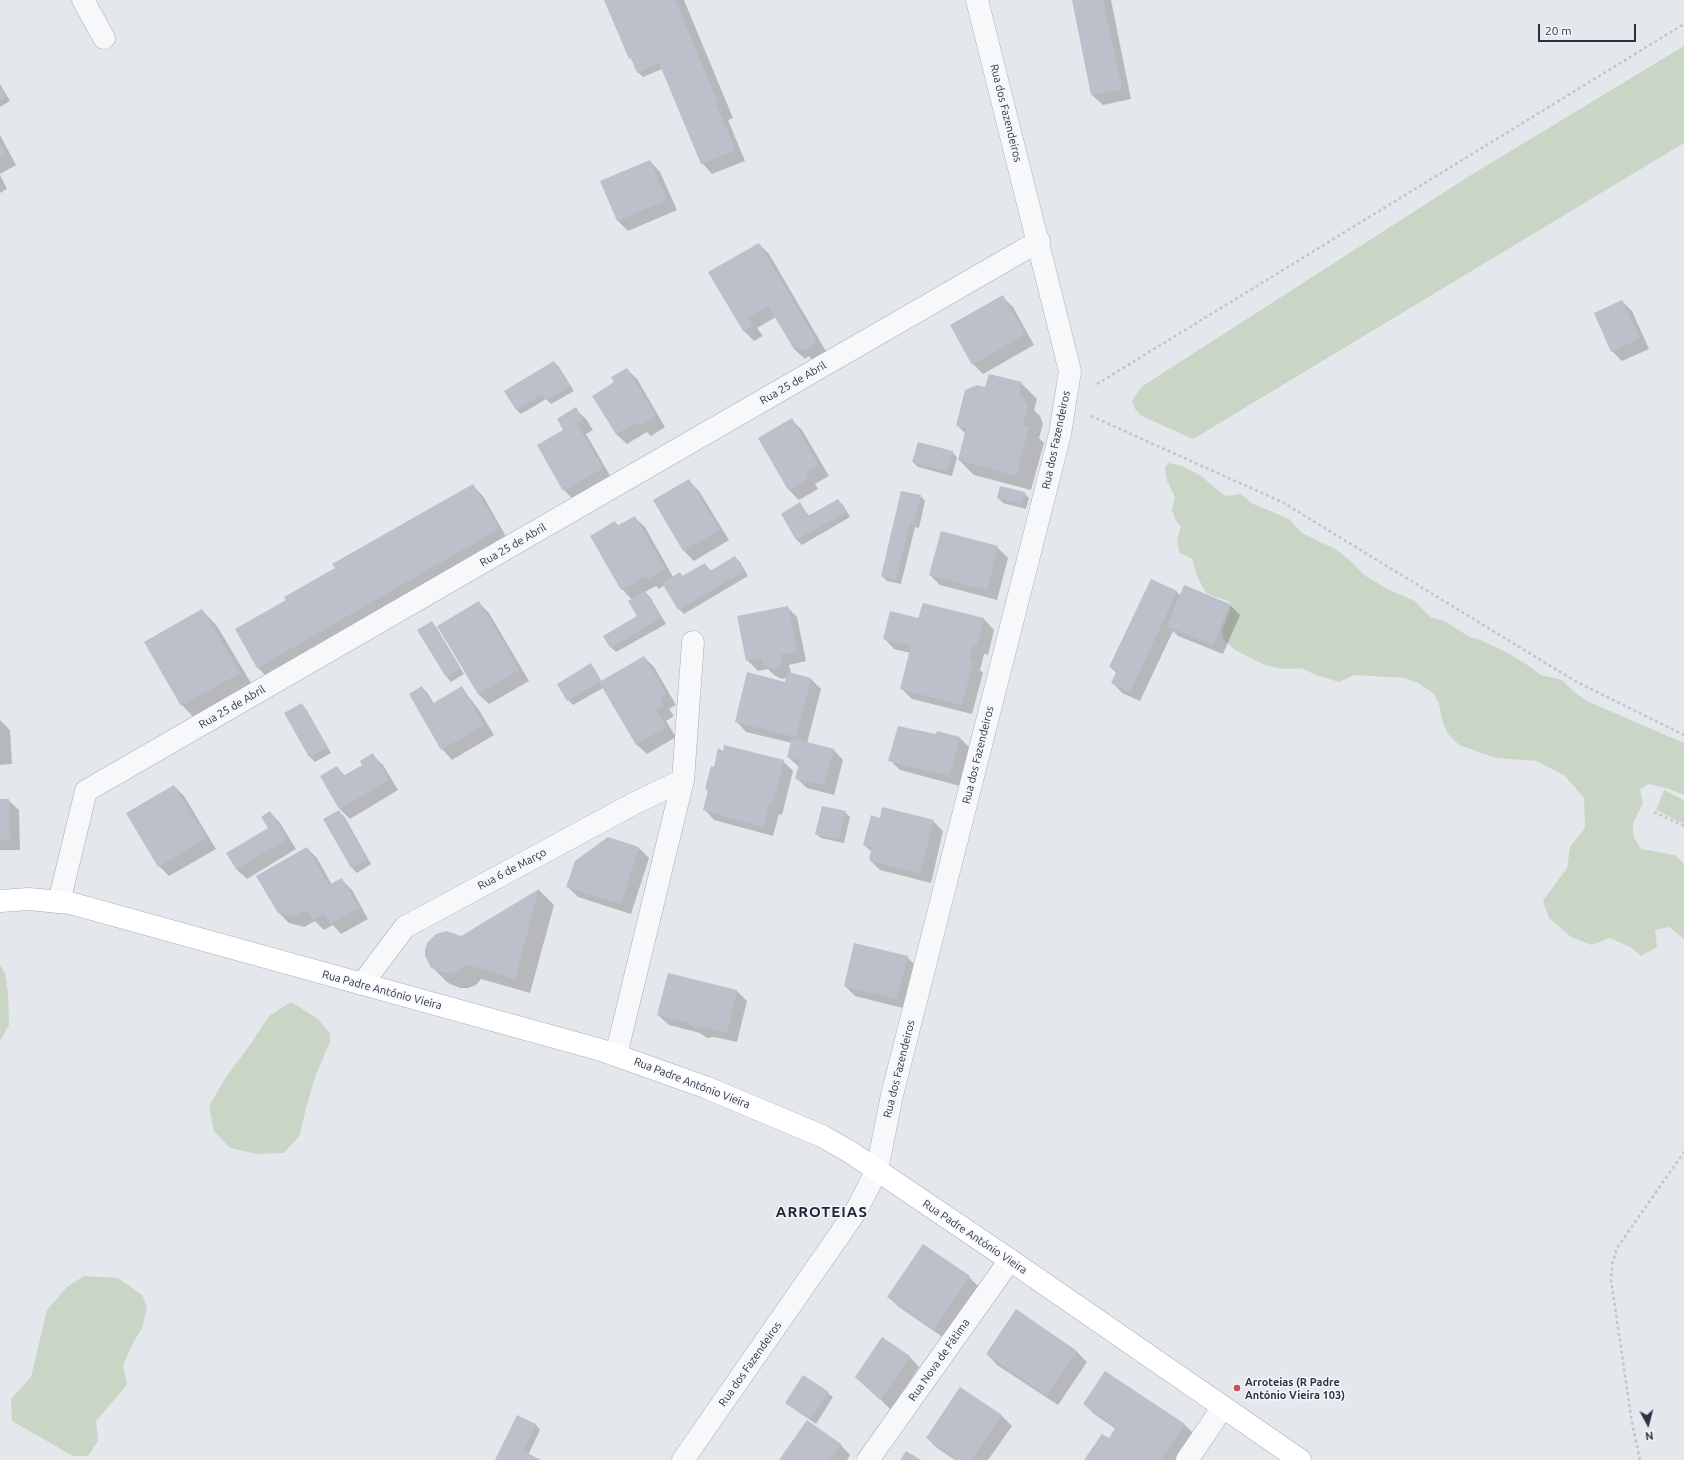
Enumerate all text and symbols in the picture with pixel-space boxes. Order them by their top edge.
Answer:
scale bar [1540,16,1638,42]
text: 20 m [1545,24,1572,37]
street label: Rua dos Fazendeiros [987,63,1025,163]
street label: Rua 25 de Abril [757,359,829,407]
street label: Rua dos Fazendeiros [1039,390,1073,490]
street label: Rua 25 de Abril [477,521,549,569]
street label: Rua 25 de Abril [196,683,268,731]
street label: Rua dos Fazendeiros [959,705,997,805]
street label: Rua 6 de Março [475,845,549,893]
street label: Rua Padre António Vieira [321,968,443,1012]
street label: Rua dos Fazendeiros [880,1019,918,1119]
street label: Rua Padre António Vieira [632,1055,752,1111]
street label: Rua Padre António Vieira [920,1197,1030,1277]
district label: ARROTEIAS [776,1203,868,1221]
street label: Rua Nova de Fátima [906,1316,972,1404]
street label: Rua dos Fazendeiros [716,1319,784,1409]
place label: Arroteias (R Padre António Vieira 103) [1245,1375,1345,1401]
marker: Arroteias (R Padre António Vieira 103) [1232,1383,1242,1393]
north arrow [1628,1404,1668,1444]
text: N [1645,1429,1654,1442]

